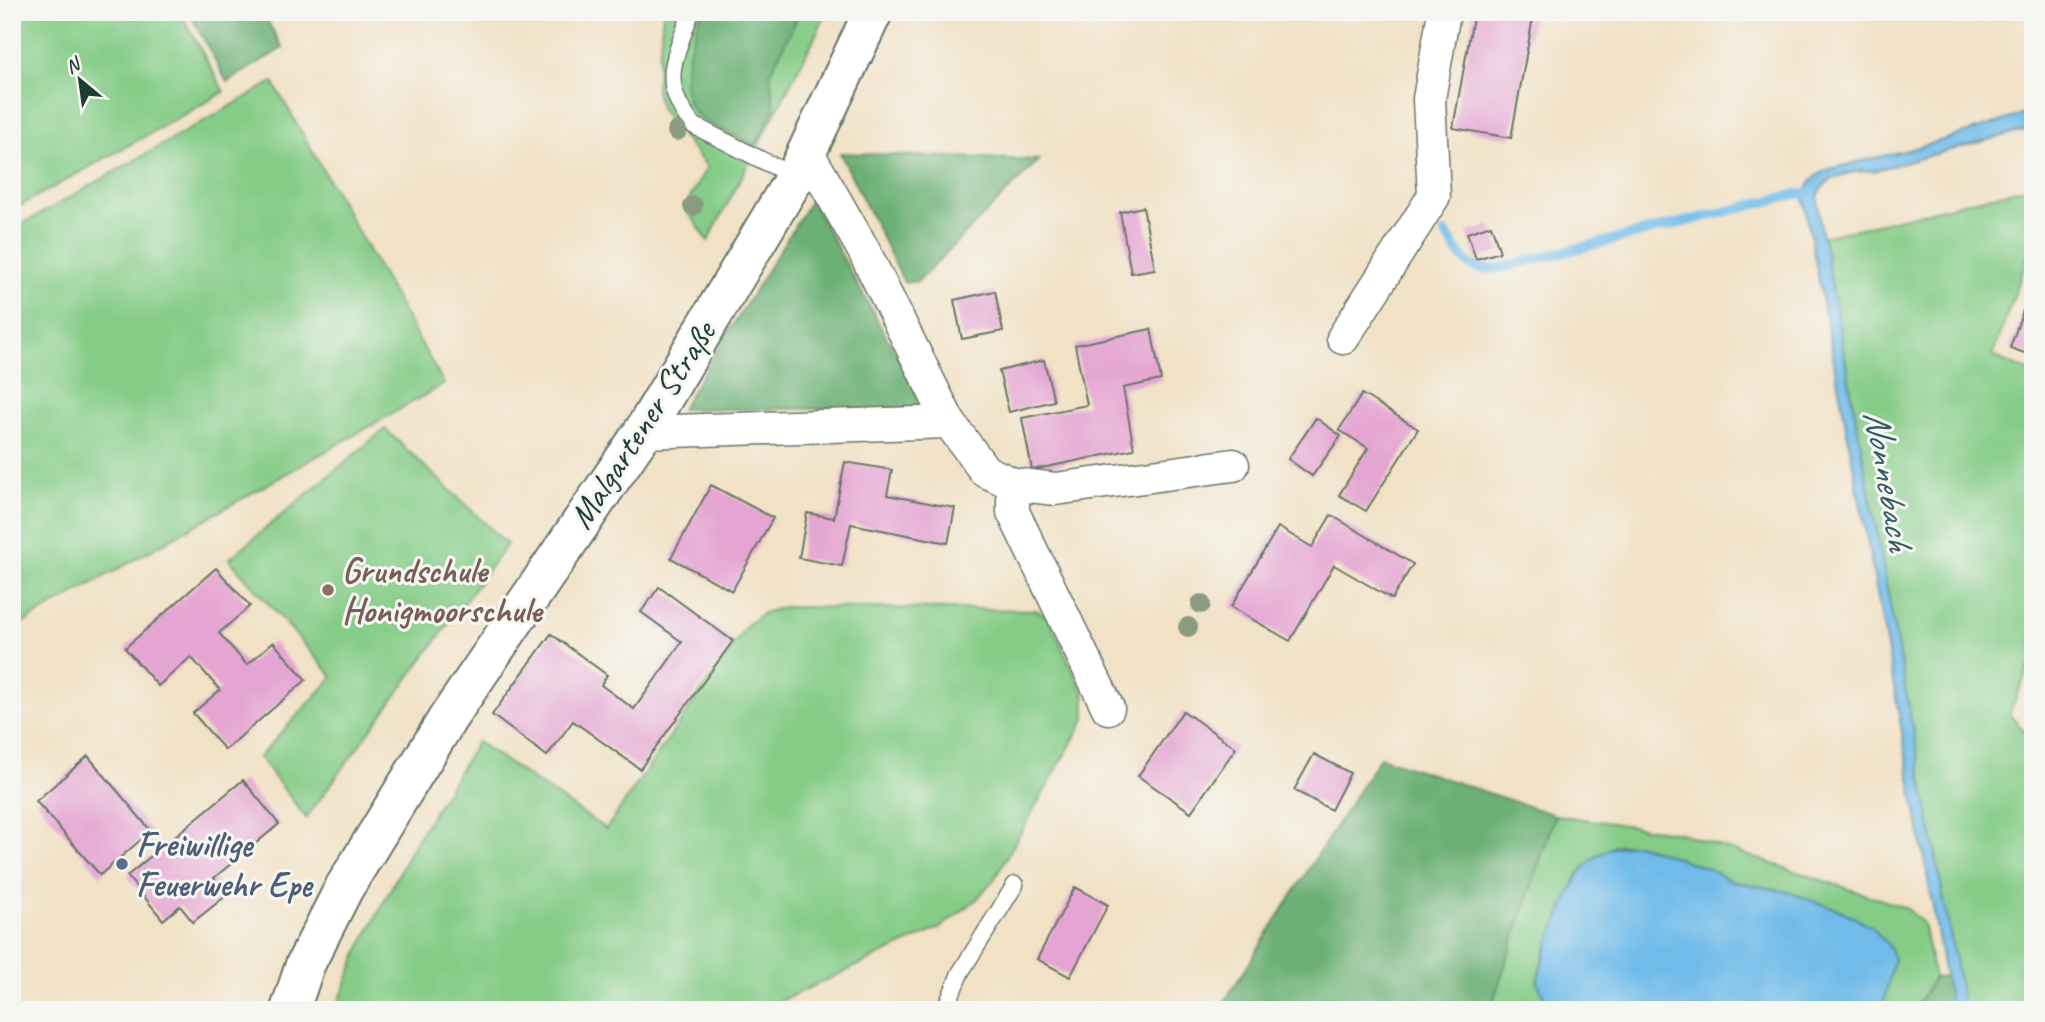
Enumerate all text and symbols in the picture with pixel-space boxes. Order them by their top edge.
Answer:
north arrow [46,46,116,116]
text: N [61,51,86,79]
street label: Malgartener Straße [558,311,727,537]
water label: Nonnebach [1854,406,1925,557]
place label: Grundschule Honigmoorschule [342,548,544,633]
marker: Grundschule Honigmoorschule [320,582,336,598]
place label: Freiwillige Feuerwehr Epe [136,822,314,907]
marker: Freiwillige Feuerwehr Epe [114,856,130,872]

